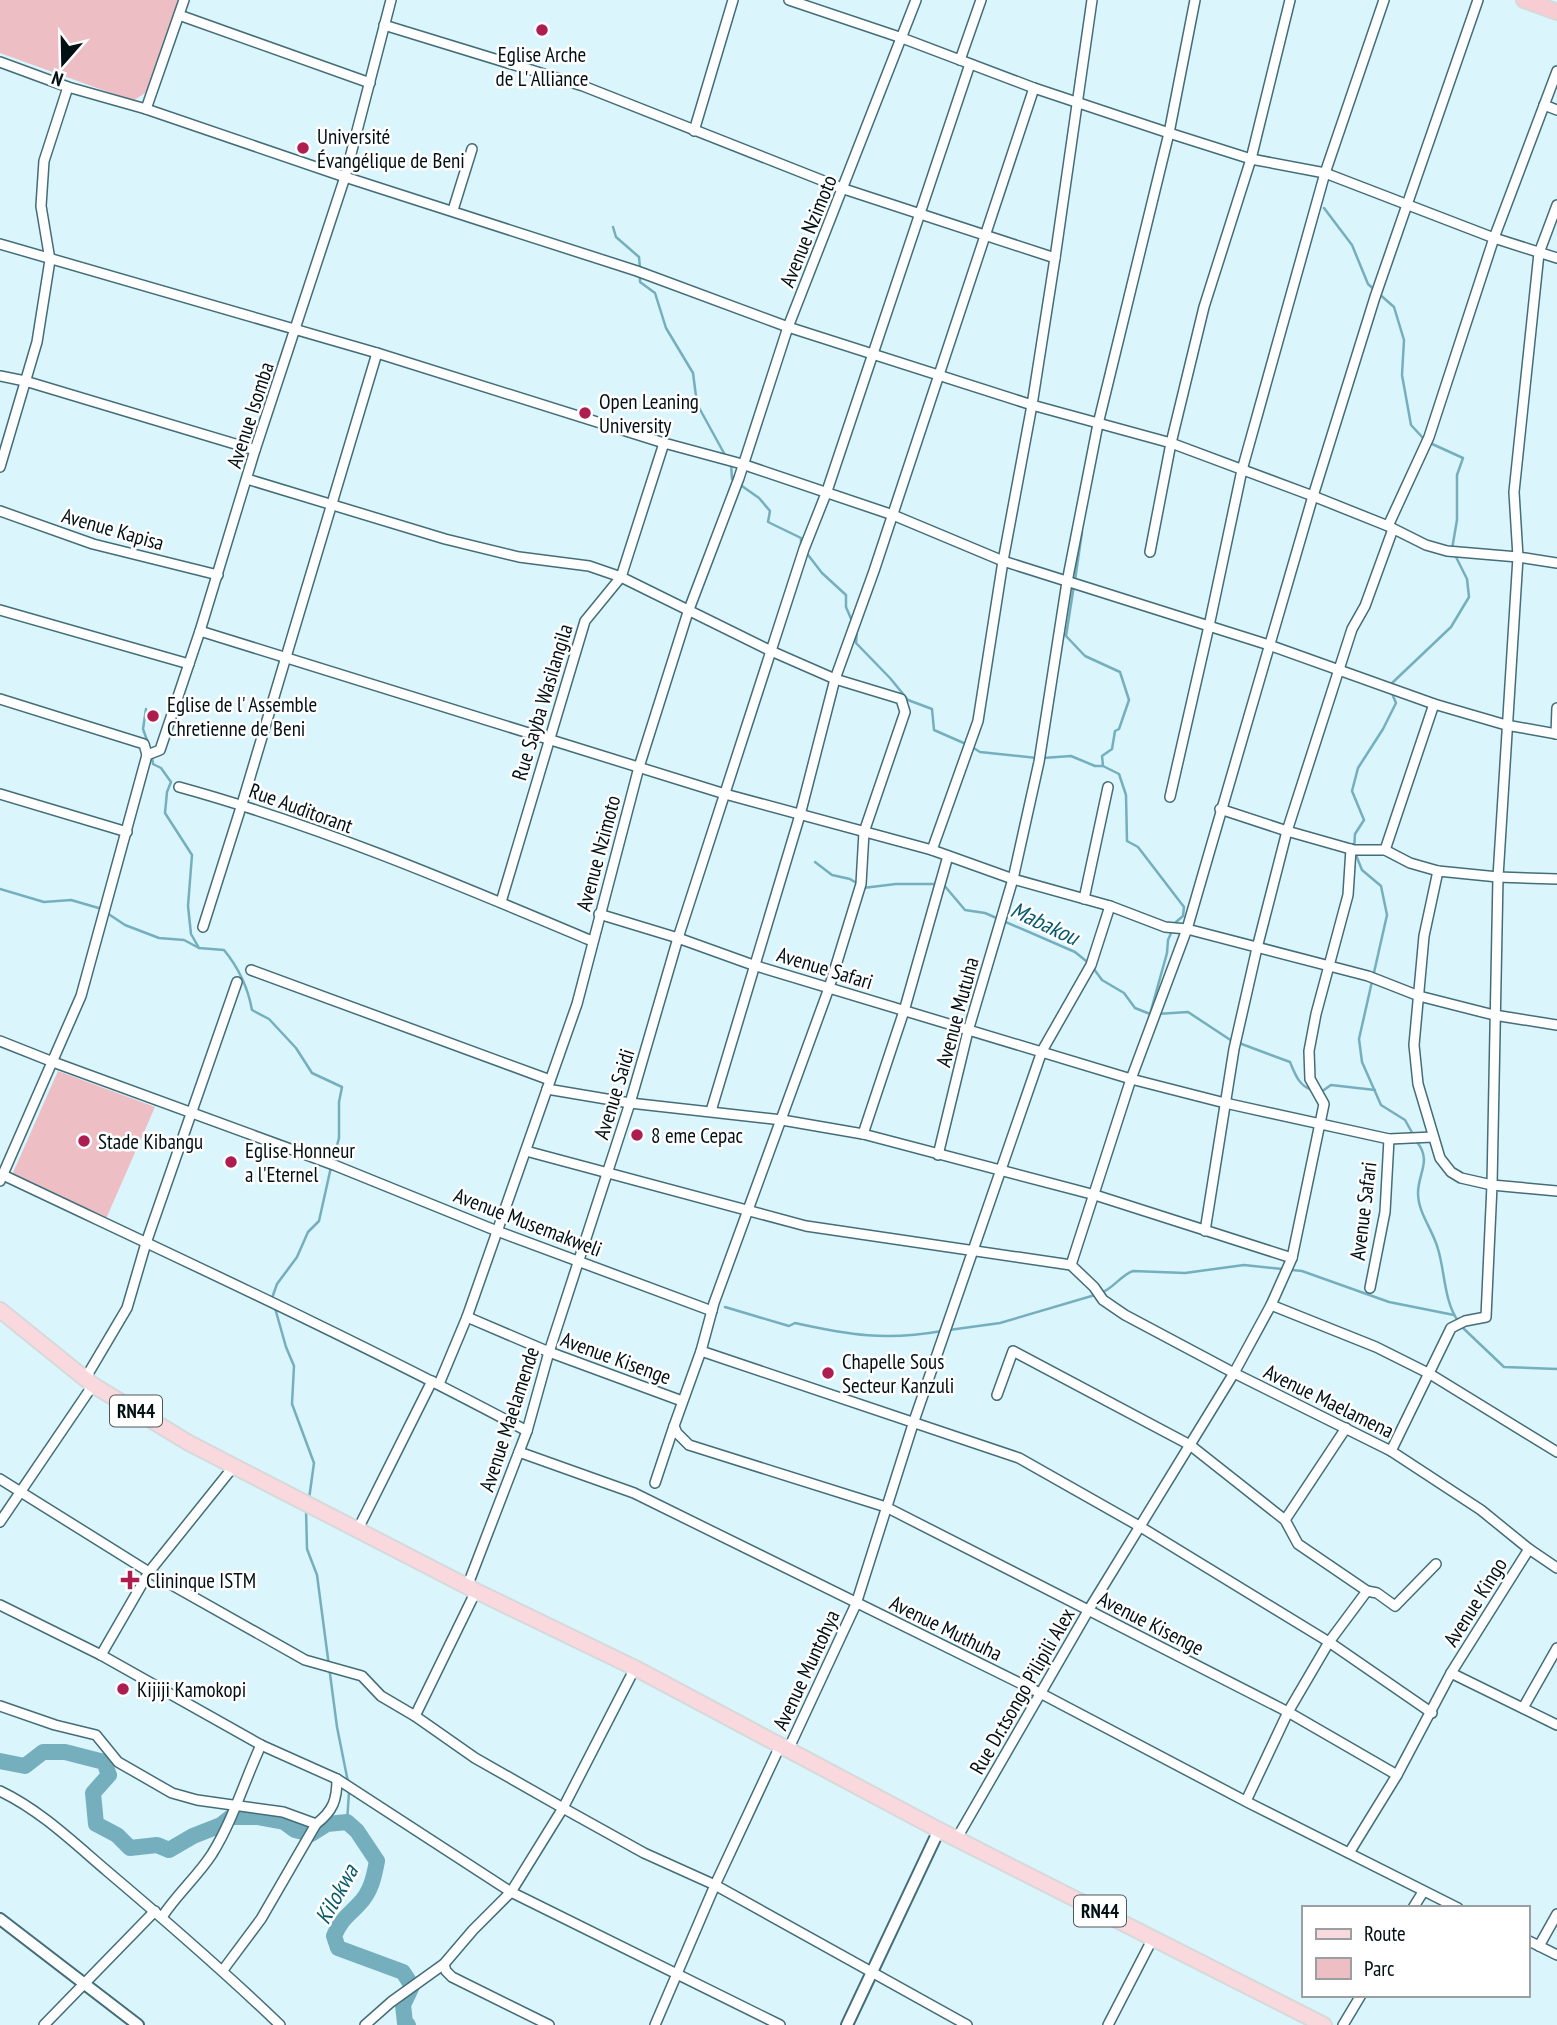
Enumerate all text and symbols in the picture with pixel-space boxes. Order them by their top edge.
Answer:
marker: Eglise Arche de L' Alliance [534,22,550,38]
north arrow [28,28,98,98]
place label: Eglise Arche de L' Alliance [496,41,588,92]
text: N [48,66,66,92]
place label: Université Évangélique de Beni [317,123,465,174]
marker: Université Évangélique de Beni [295,140,311,156]
street label: Avenue Nzimoto [773,171,843,291]
street label: Avenue Isomba [220,359,280,471]
place label: Open Leaning University [599,388,699,439]
marker: Open Leaning University [577,405,593,421]
street label: Avenue Kapisa [59,502,167,556]
street label: Rue Sayba Wasilangila [505,621,579,783]
place label: Eglise de l' Assemble Chretienne de Beni [167,691,317,742]
marker: Eglise de l' Assemble Chretienne de Beni [145,708,161,724]
street label: Rue Auditorant [246,777,357,839]
street label: Avenue Nzimoto [570,792,626,914]
water label: Mabakou [1006,895,1085,952]
street label: Avenue Safari [774,941,876,995]
street label: Avenue Mutuha [929,954,985,1070]
street label: Avenue Saidi [587,1046,641,1142]
place label: 8 eme Cepac [651,1122,744,1149]
marker: 8 eme Cepac [629,1127,645,1143]
place label: Stade Kibangu [98,1128,203,1155]
marker: Stade Kibangu [76,1133,92,1149]
place label: Eglise Honneur a l'Eternel [245,1137,355,1188]
marker: Eglise Honneur a l'Eternel [223,1154,239,1170]
street label: Avenue Safari [1344,1160,1382,1262]
street label: Avenue Musemakweli [450,1181,606,1263]
street label: Avenue Kisenge [557,1326,675,1390]
street label: Avenue Maelamende [473,1343,545,1495]
place label: Chapelle Sous Secteur Kanzuli [842,1348,954,1399]
street label: Avenue Maelamena [1260,1358,1398,1444]
marker: Chapelle Sous Secteur Kanzuli [820,1365,836,1381]
road number: RN44 [110,1396,162,1427]
street label: Avenue Kingo [1437,1553,1513,1651]
place label: Clininque ISTM [146,1567,256,1594]
marker: Clininque ISTM [120,1570,140,1590]
street label: Avenue Kisenge [1094,1585,1208,1661]
street label: Avenue Muthuha [885,1589,1007,1667]
street label: Rue Dr.tsongo Pilipili Alex [963,1603,1081,1779]
street label: Avenue Muntohya [766,1606,846,1734]
place label: Kijiji Kamokopi [137,1676,246,1703]
marker: Kijiji Kamokopi [115,1681,131,1697]
water label: Kilokwa [308,1858,365,1929]
road number: RN44 [1074,1896,1126,1926]
legend [1302,1906,1529,1997]
text: Route [1364,1920,1406,1947]
text: Parc [1364,1955,1395,1982]

